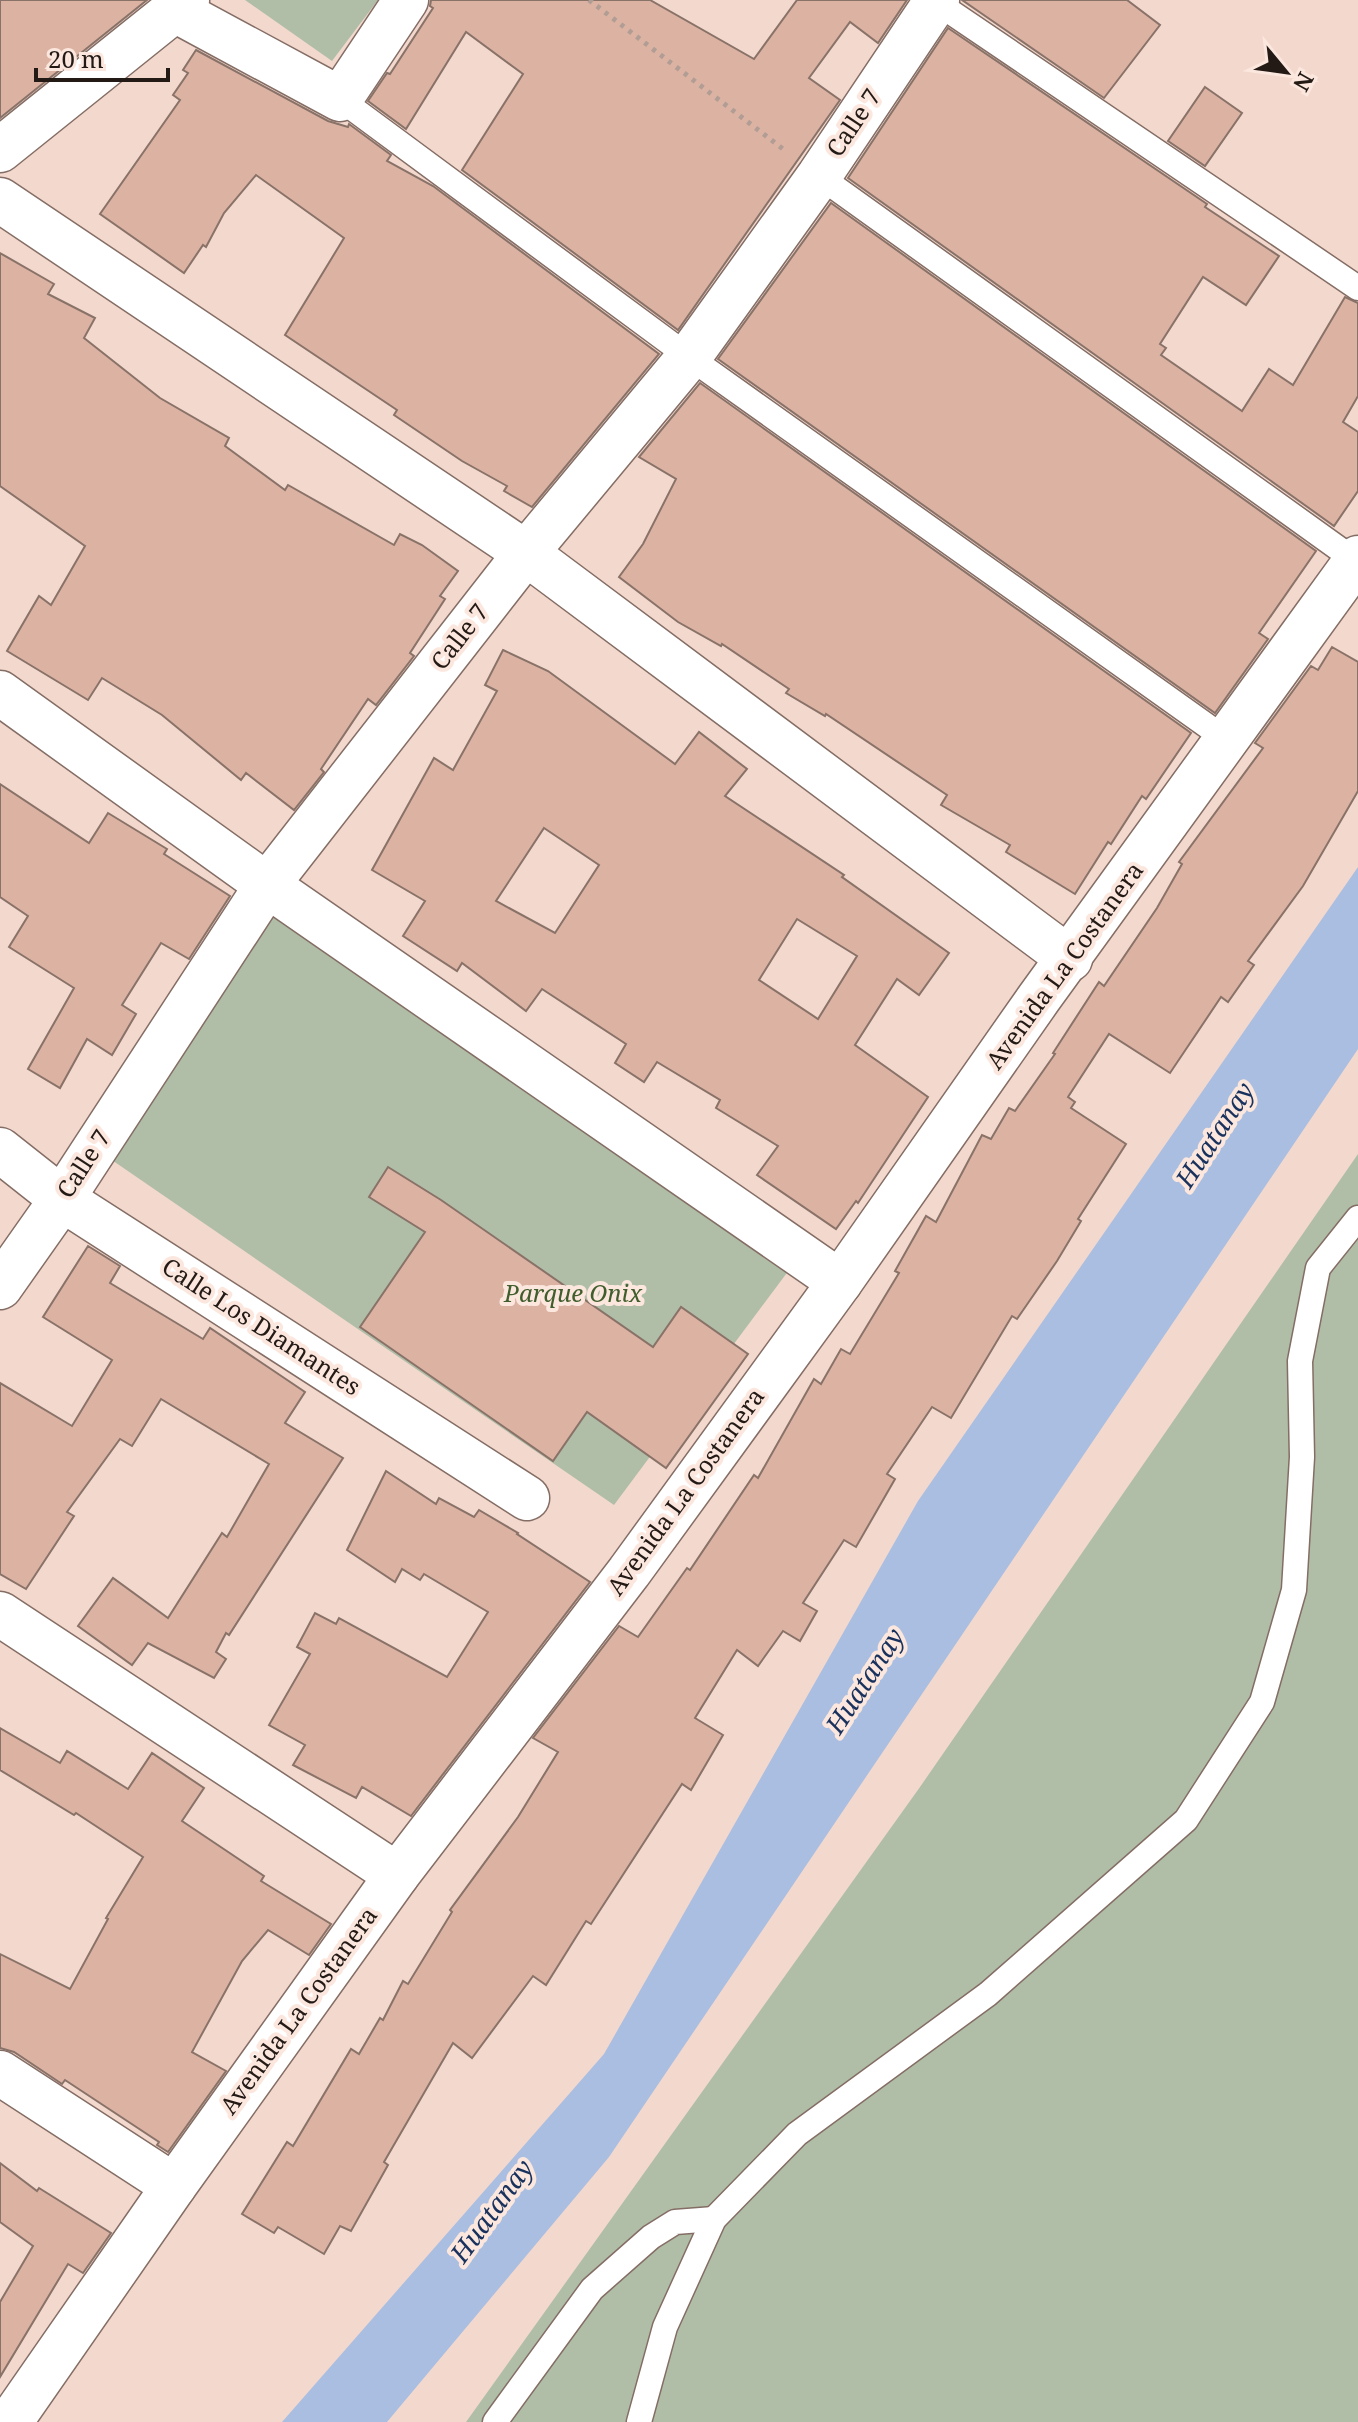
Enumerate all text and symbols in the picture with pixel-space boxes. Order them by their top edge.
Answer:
scale bar [36,32,168,82]
north arrow [1246,32,1326,112]
text: 20 m [48,42,104,75]
text: N [1287,67,1322,97]
street label: Calle 7 [818,82,888,163]
street label: Calle 7 [423,596,495,676]
street label: Avenida La Costanera [977,855,1150,1075]
water label: Huatanay [1166,1074,1262,1195]
street label: Calle 7 [48,1122,117,1204]
street label: Calle Los Diamantes [156,1249,367,1402]
park label: Parque Onix [503,1276,643,1309]
street label: Avenida La Costanera [598,1381,771,1601]
water label: Huatanay [816,1620,912,1741]
street label: Avenida La Costanera [211,1900,384,2120]
water label: Huatanay [441,2151,541,2270]

